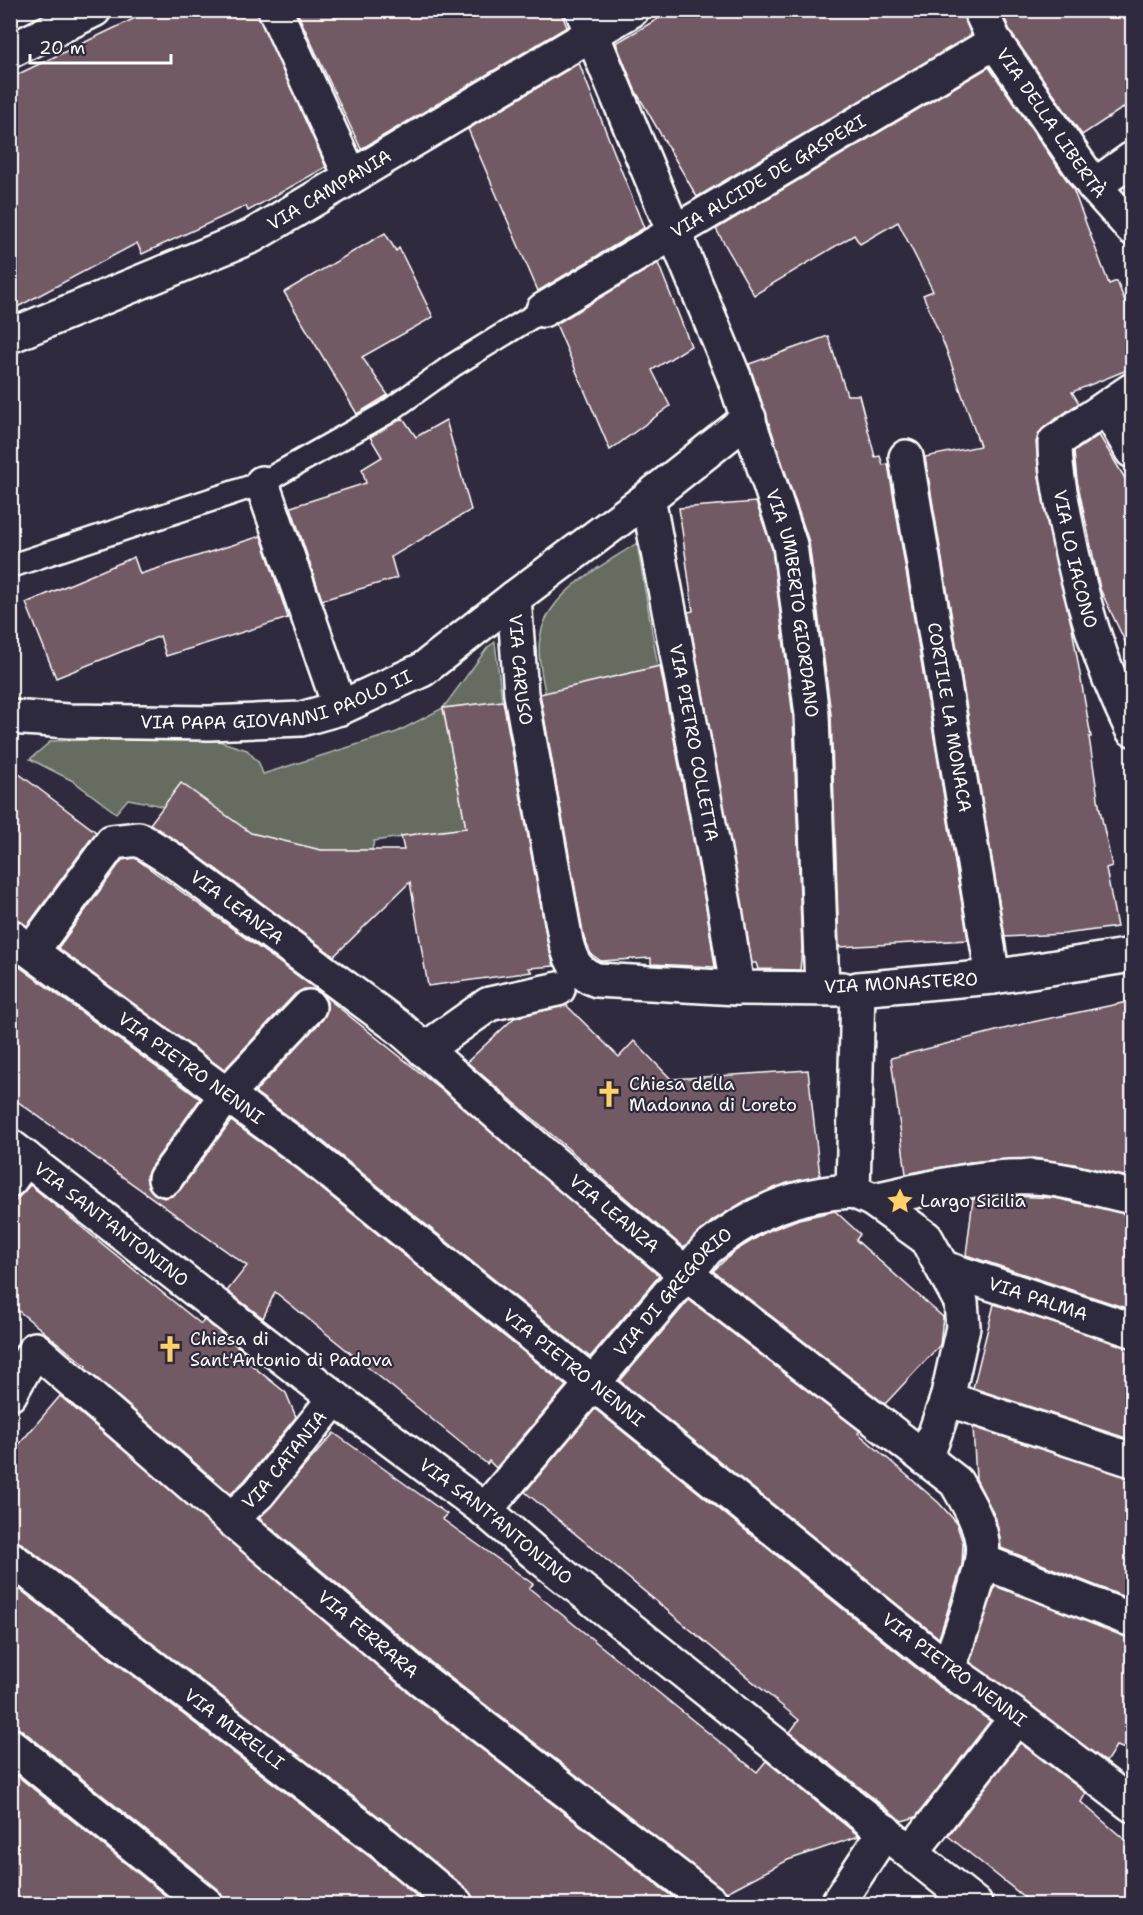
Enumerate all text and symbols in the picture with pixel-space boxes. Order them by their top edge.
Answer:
scale bar [30,27,171,65]
text: 20 m [39,36,85,60]
street label: VIA DELLA LIBERTÀ [991,43,1111,203]
street label: VIA ALCIDE DE GASPERI [666,109,871,244]
street label: VIA CAMPANIA [263,144,396,236]
street label: VIA UMBERTO GIORDANO [760,486,824,719]
street label: VIA LO IACONO [1048,488,1103,631]
street label: VIA CARUSO [503,613,538,727]
street label: CORTILE LA MONACA [922,621,977,814]
street label: VIA PIETRO COLLETTA [664,642,724,843]
street label: VIA PAPA GIOVANNI PAOLO II [140,664,416,735]
street label: VIA LEANZA [185,865,289,950]
street label: VIA MONASTERO [824,967,978,999]
street label: VIA PIETRO NENNI [113,1007,269,1130]
place label: Chiesa della Madonna di Loreto [629,1072,797,1117]
church icon: Chiesa della Madonna di Loreto [594,1079,624,1109]
street label: VIA SANT'ANTONINO [29,1157,194,1292]
street label: VIA LEANZA [564,1169,664,1258]
place icon: Largo Sicilia [885,1186,915,1216]
place label: Largo Sicilia [920,1189,1026,1213]
street label: VIA DI GREGORIO [608,1222,737,1362]
street label: VIA PALMA [985,1271,1091,1327]
street label: VIA PIETRO NENNI [498,1303,649,1432]
place label: Chiesa di Sant'Antonio di Padova [190,1327,392,1372]
church icon: Chiesa di Sant'Antonio di Padova [155,1334,185,1364]
street label: VIA CATANIA [237,1406,332,1515]
street label: VIA SANT'ANTONINO [414,1453,577,1590]
street label: VIA FERRARA [313,1585,423,1684]
street label: VIA PIETRO NENNI [877,1608,1031,1732]
street label: VIA MIRELLI [179,1683,289,1775]

